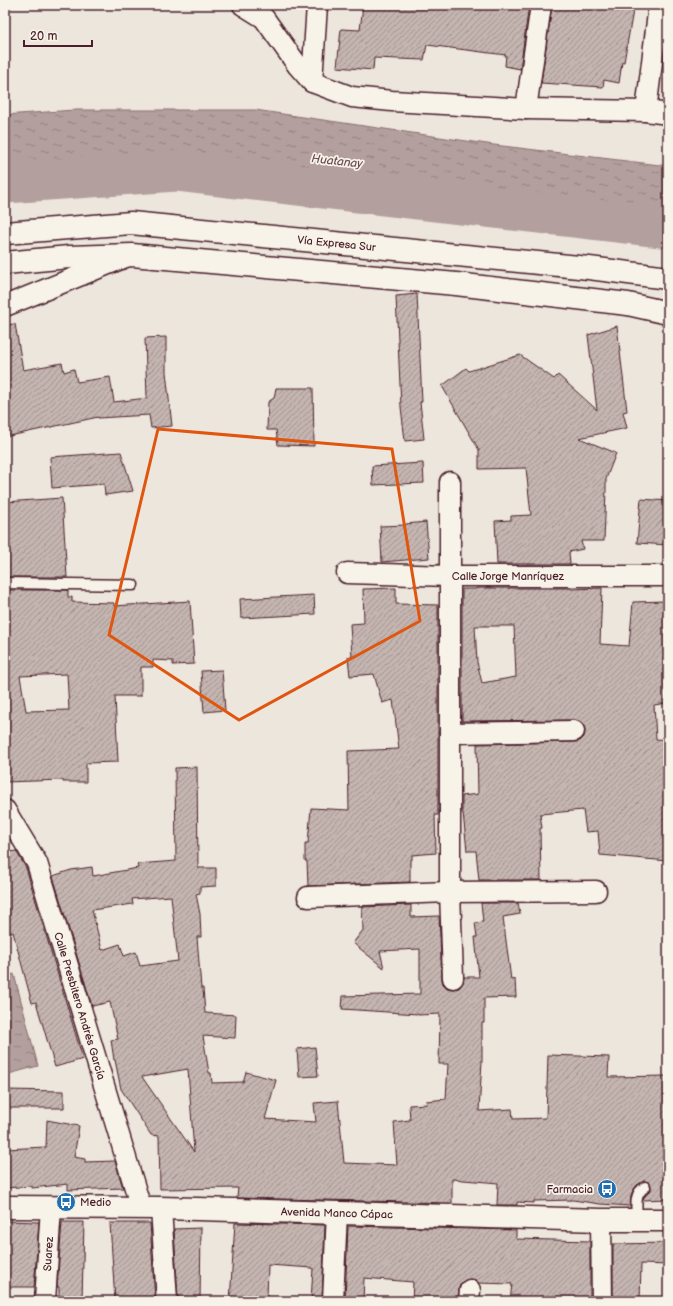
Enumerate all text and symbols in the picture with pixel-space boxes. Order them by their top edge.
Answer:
scale bar [24,22,92,48]
text: 20 m [30,29,57,44]
water label: Huatanay [311,151,364,172]
street label: Vía Expresa Sur [297,233,377,254]
street label: Calle Jorge Manríquez [452,570,565,583]
street label: Calle Presbitero Andrés García [51,931,108,1081]
bus stop icon: Farmacia [596,1178,618,1200]
place label: Farmacia [547,1183,593,1196]
bus stop icon: Medio [55,1191,77,1213]
place label: Medio [80,1196,111,1209]
street label: Avenida Manco Cápac [281,1205,393,1221]
street label: Suarez [41,1236,56,1272]

